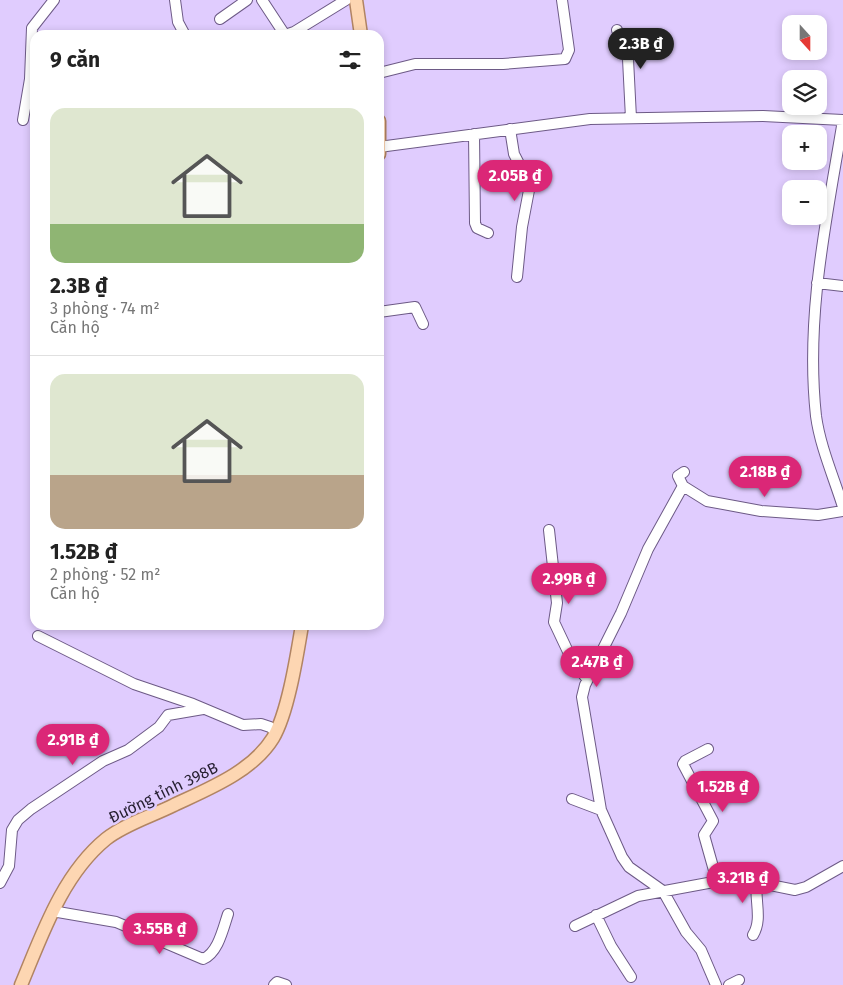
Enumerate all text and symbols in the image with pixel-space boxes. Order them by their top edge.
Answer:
north arrow [782,15,828,60]
map controls [782,15,827,225]
pin: 2.3B ₫ [600,28,682,70]
text: 2.3B ₫ [619,34,663,53]
icon: filters [336,46,364,74]
text: 9 căn [50,47,100,73]
button: layers [782,70,827,115]
button: + [782,125,827,170]
icon: home [162,141,252,231]
pin: 2.05B ₫ [469,160,561,202]
text: 2.05B ₫ [488,166,542,185]
button: − [782,180,827,225]
text: 2.3B ₫ [50,273,108,299]
text: 3 phòng · 74 m² [50,299,160,318]
text: Căn hộ [50,318,100,337]
icon: home [162,406,252,496]
pin: 2.18B ₫ [719,456,811,498]
text: 2.18B ₫ [740,462,790,481]
text: 1.52B ₫ [50,539,118,565]
pin: 2.99B ₫ [523,562,615,605]
text: 2 phòng · 52 m² [50,565,160,584]
text: 2.99B ₫ [542,569,596,588]
text: Căn hộ [50,584,100,603]
pin: 2.47B ₫ [551,646,643,688]
text: 2.47B ₫ [571,652,623,671]
pin: 2.91B ₫ [27,724,119,766]
text: 2.91B ₫ [47,730,99,749]
street label: Đường tỉnh 398B [105,758,221,827]
pin: 1.52B ₫ [677,770,769,813]
text: 1.52B ₫ [697,777,749,796]
pin: 3.21B ₫ [697,862,789,904]
text: 3.21B ₫ [718,868,768,887]
pin: 3.55B ₫ [114,912,206,955]
text: 3.55B ₫ [134,919,186,938]

